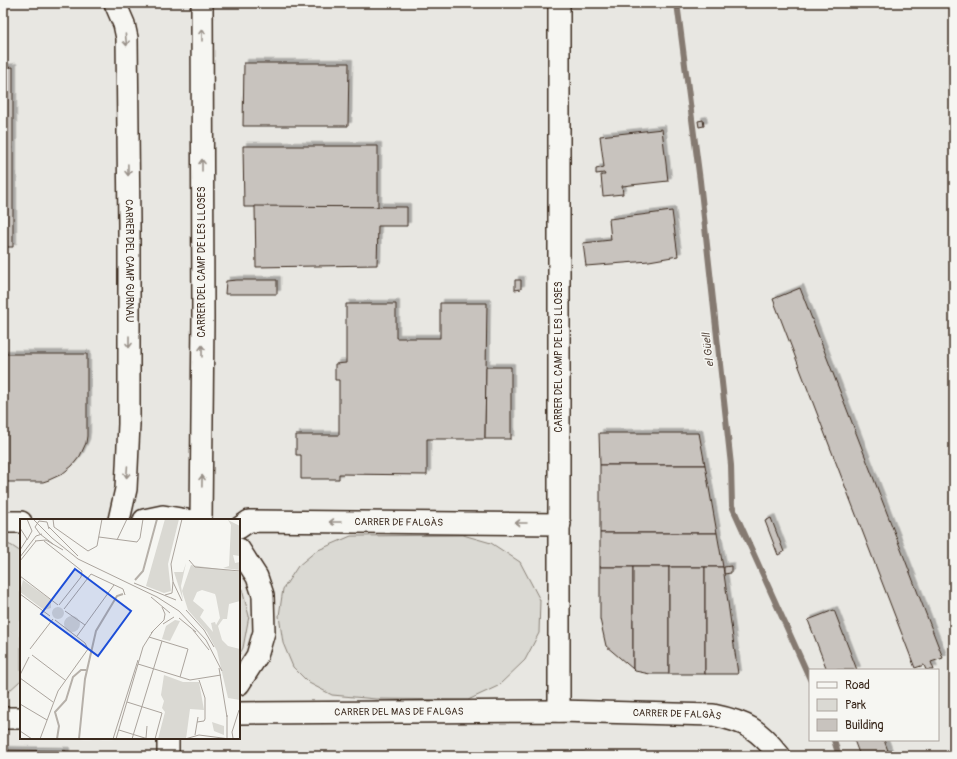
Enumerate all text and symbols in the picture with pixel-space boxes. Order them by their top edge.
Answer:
one-way arrow [198,29,206,42]
one-way arrow [123,33,130,46]
one-way arrow [198,159,206,172]
one-way arrow [124,163,132,176]
street label: CARRER DEL CAMP DE LES LLOSES [196,186,208,338]
street label: CARRER DEL CAMP GURNAU [123,199,135,323]
street label: CARRER DEL CAMP DE LES LLOSES [553,281,565,433]
water label: el Güell [699,331,717,368]
one-way arrow [125,335,133,348]
one-way arrow [198,345,206,358]
one-way arrow [123,465,130,478]
one-way arrow [198,475,206,488]
street label: CARRER DE FALGÀS [354,516,443,529]
one-way arrow [329,518,342,526]
inset map [20,519,240,739]
one-way arrow [515,519,528,527]
legend [809,669,939,741]
text: Road [845,678,870,693]
text: Park [845,698,866,713]
street label: CARRER DEL MAS DE FALGAS [334,706,464,718]
street label: CARRER DE FALGÀS [633,707,723,723]
text: Building [845,718,884,733]

